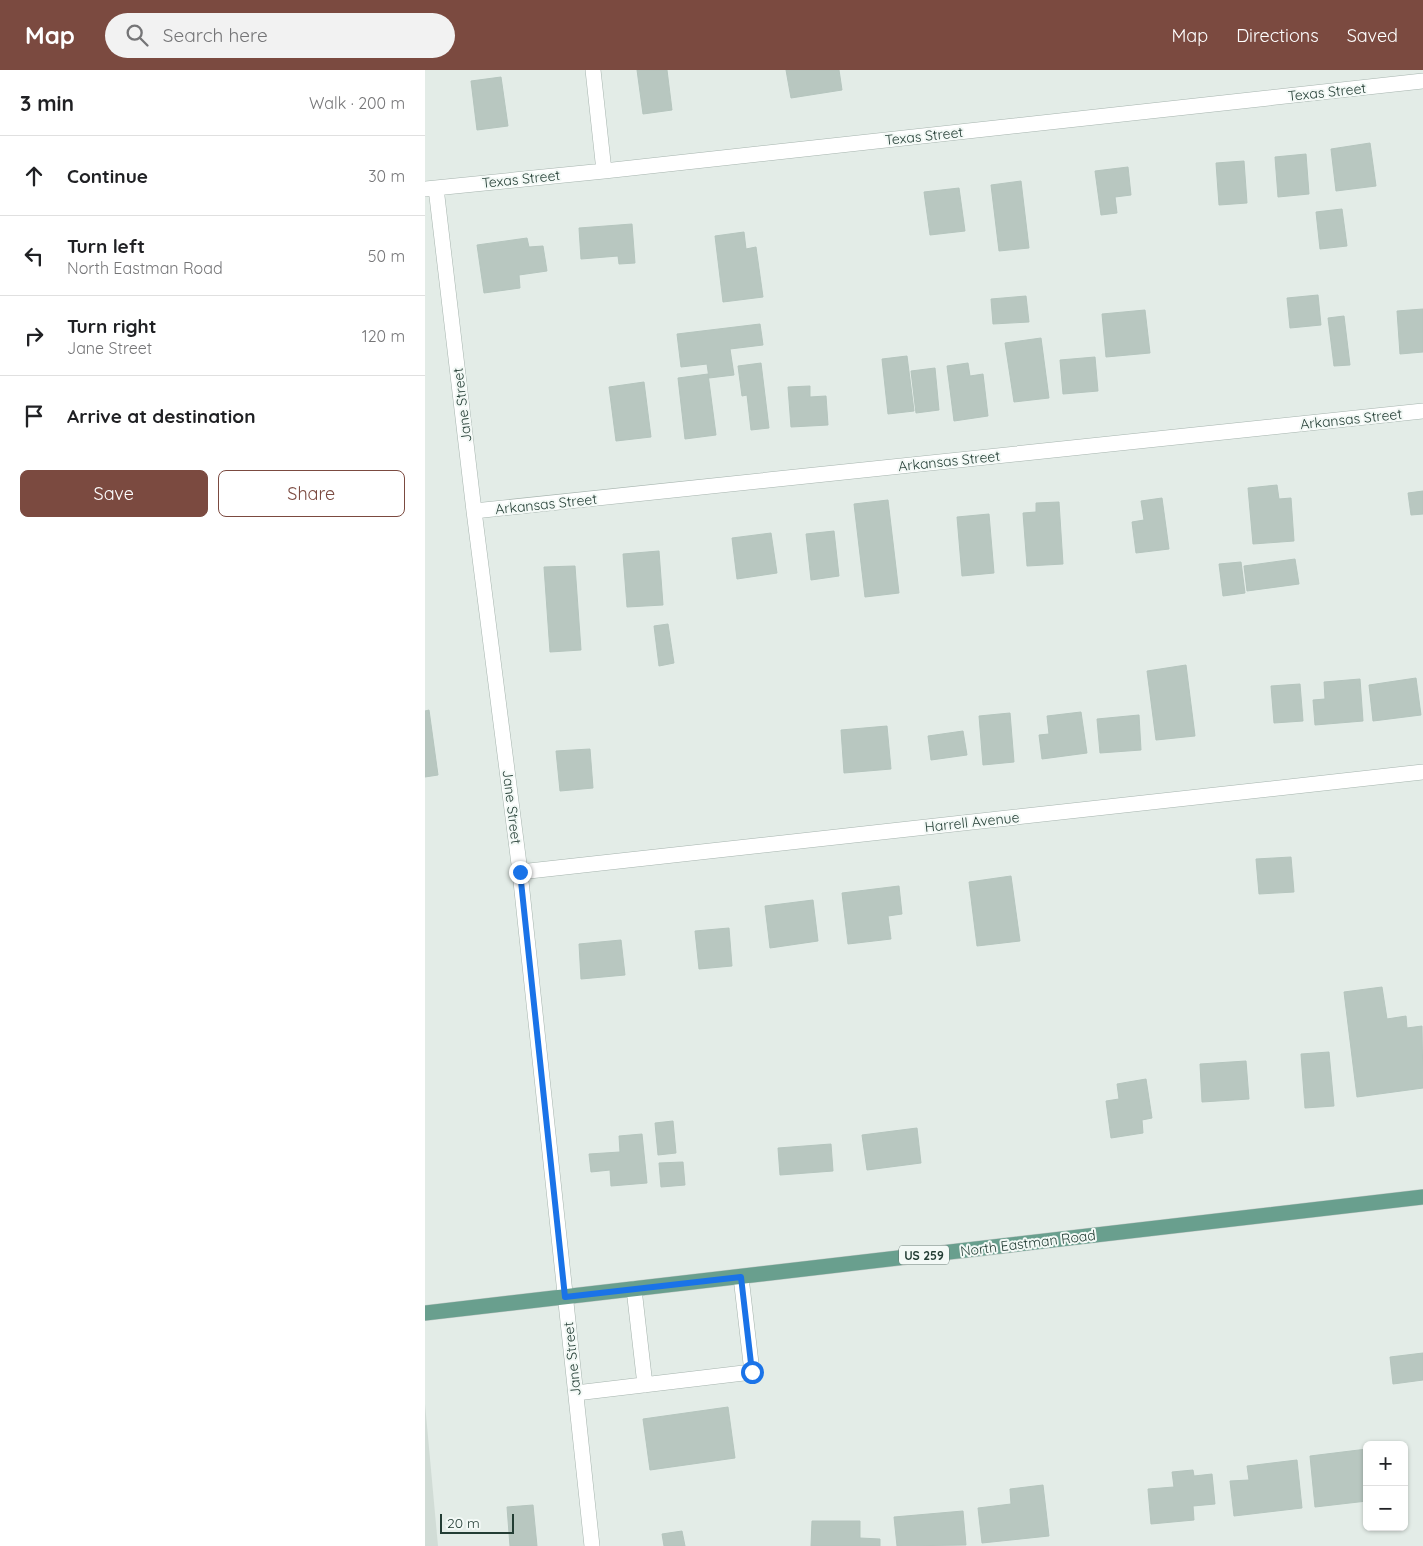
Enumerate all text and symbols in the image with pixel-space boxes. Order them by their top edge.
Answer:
search box [105,13,455,58]
text: Map [25,20,75,50]
icon: search [123,21,151,49]
text: Search here [163,23,268,47]
text: Map [1171,24,1208,47]
text: Directions [1236,24,1319,47]
text: Saved [1347,24,1398,47]
street label: Texas Street [1287,79,1367,105]
text: 3 min [20,90,74,116]
text: Walk · 200 m [309,93,405,113]
street label: Texas Street [884,123,964,149]
icon: ahead [20,162,48,190]
text: Continue [67,164,148,188]
text: 30 m [368,166,405,186]
street label: Texas Street [481,166,561,192]
text: Turn left [67,234,145,258]
icon: left [20,242,48,270]
text: 50 m [368,246,405,266]
text: North Eastman Road [67,258,223,278]
text: Turn right [67,314,156,338]
icon: right [20,322,48,350]
text: 120 m [362,326,405,346]
text: Jane Street [67,338,152,358]
street label: Jane Street [448,367,475,443]
icon: arrive [20,402,48,430]
text: Arrive at destination [67,404,256,428]
street label: Arkansas Street [1299,405,1403,433]
street label: Arkansas Street [897,447,1001,475]
button: Save [20,470,208,517]
button: Share [218,470,405,517]
street label: Arkansas Street [494,490,598,518]
street label: Jane Street [499,769,526,845]
street label: Harrell Avenue [924,808,1020,836]
route end [509,861,532,884]
street label: North Eastman Road [959,1226,1097,1260]
road number: US 259 [899,1246,949,1264]
street label: Jane Street [559,1321,585,1397]
route start [741,1361,764,1384]
map controls [1363,1441,1408,1531]
button: + [1363,1441,1408,1486]
button: − [1363,1486,1408,1531]
scale bar [440,1511,514,1534]
text: 20 m [447,1514,480,1532]

